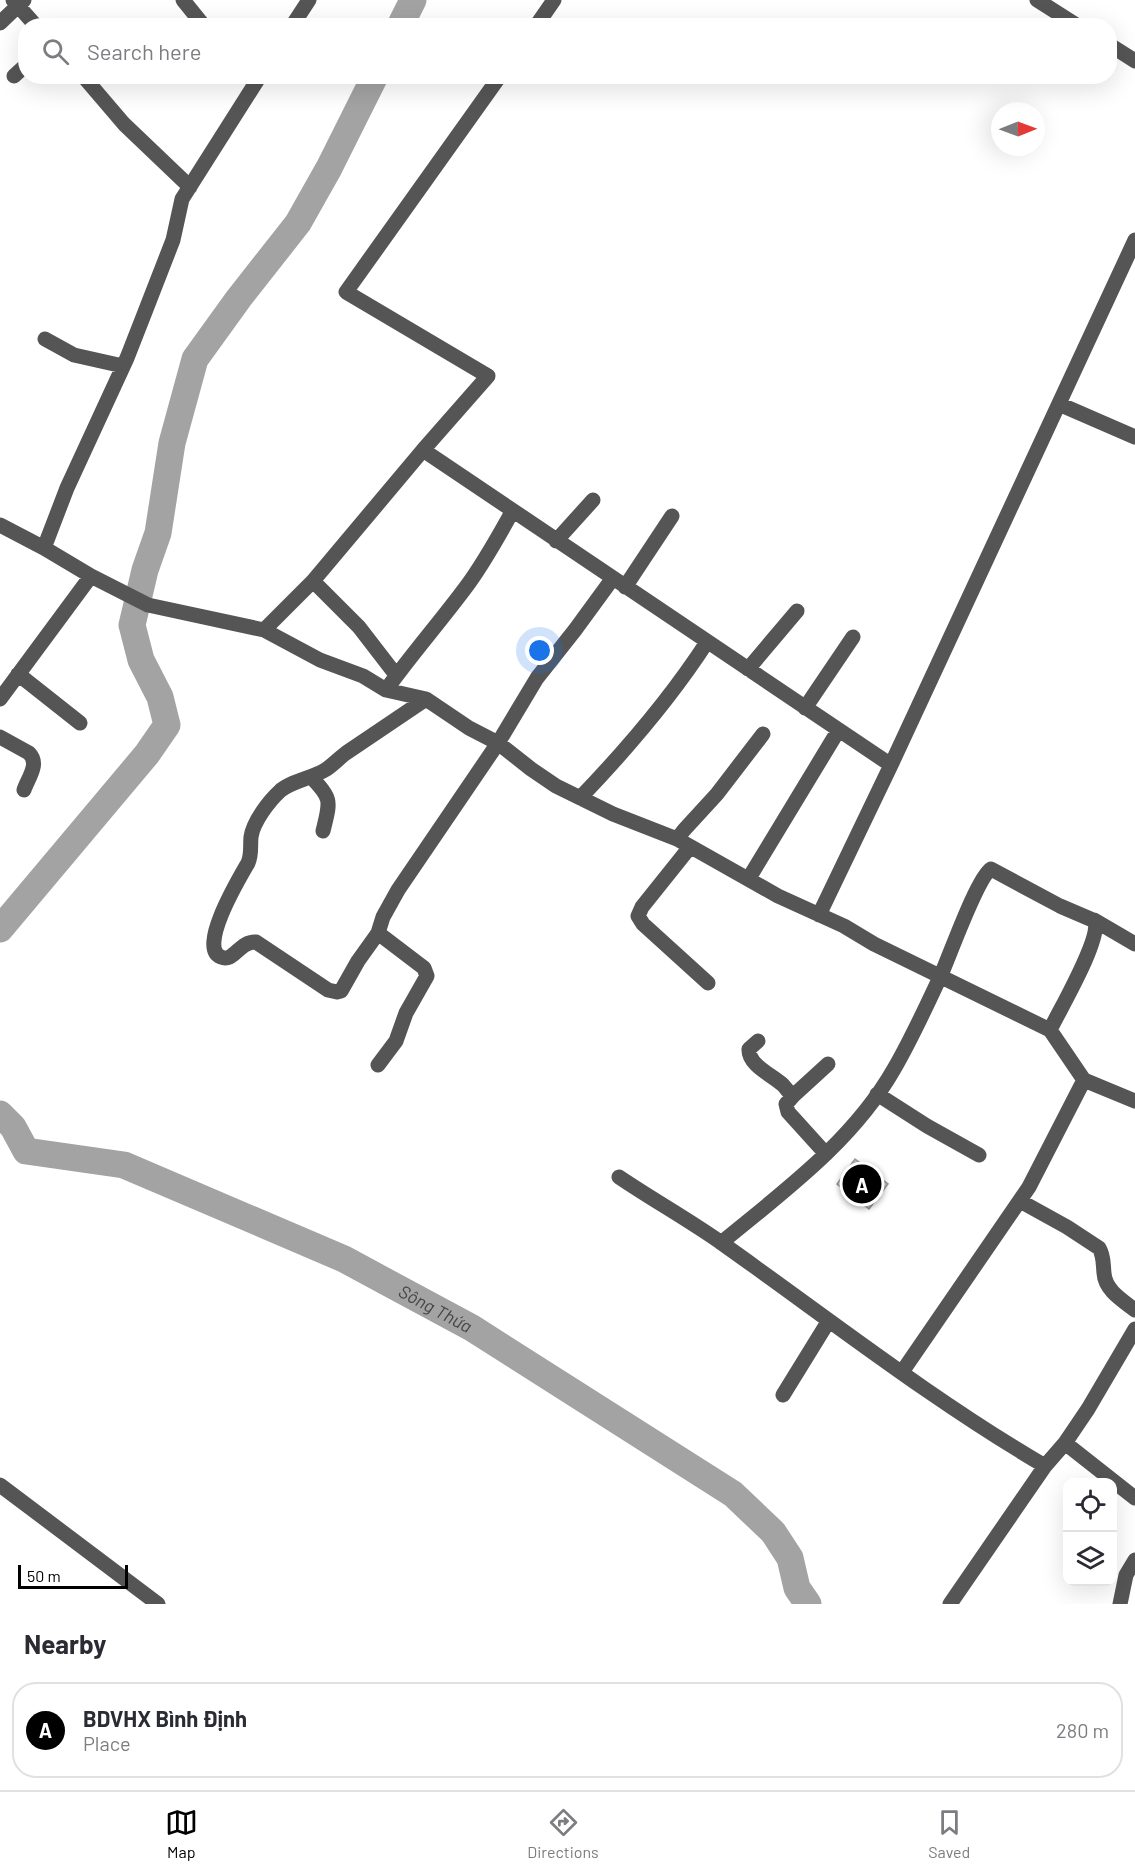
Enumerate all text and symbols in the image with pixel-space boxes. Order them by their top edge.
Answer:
search box [18,18,1117,84]
icon: search [39,35,72,68]
text: Search here [87,38,201,64]
north arrow [991,102,1045,156]
your location [525,636,554,665]
pin: A [842,1162,882,1206]
water label: Sông Thứa [395,1280,476,1337]
map controls [1063,1478,1117,1586]
button: locate [1063,1478,1117,1532]
button: layers [1063,1532,1117,1586]
scale bar [18,1562,128,1590]
text: 50 m [27,1566,61,1585]
text: Nearby [24,1628,106,1659]
text: BDVHX Bình Định [83,1705,247,1731]
text: A [39,1718,52,1742]
text: 280 m [1056,1718,1109,1742]
text: Place [83,1731,131,1755]
tab: Map [165,1806,198,1861]
tab: Directions [527,1806,599,1861]
tab: Saved [928,1806,970,1861]

